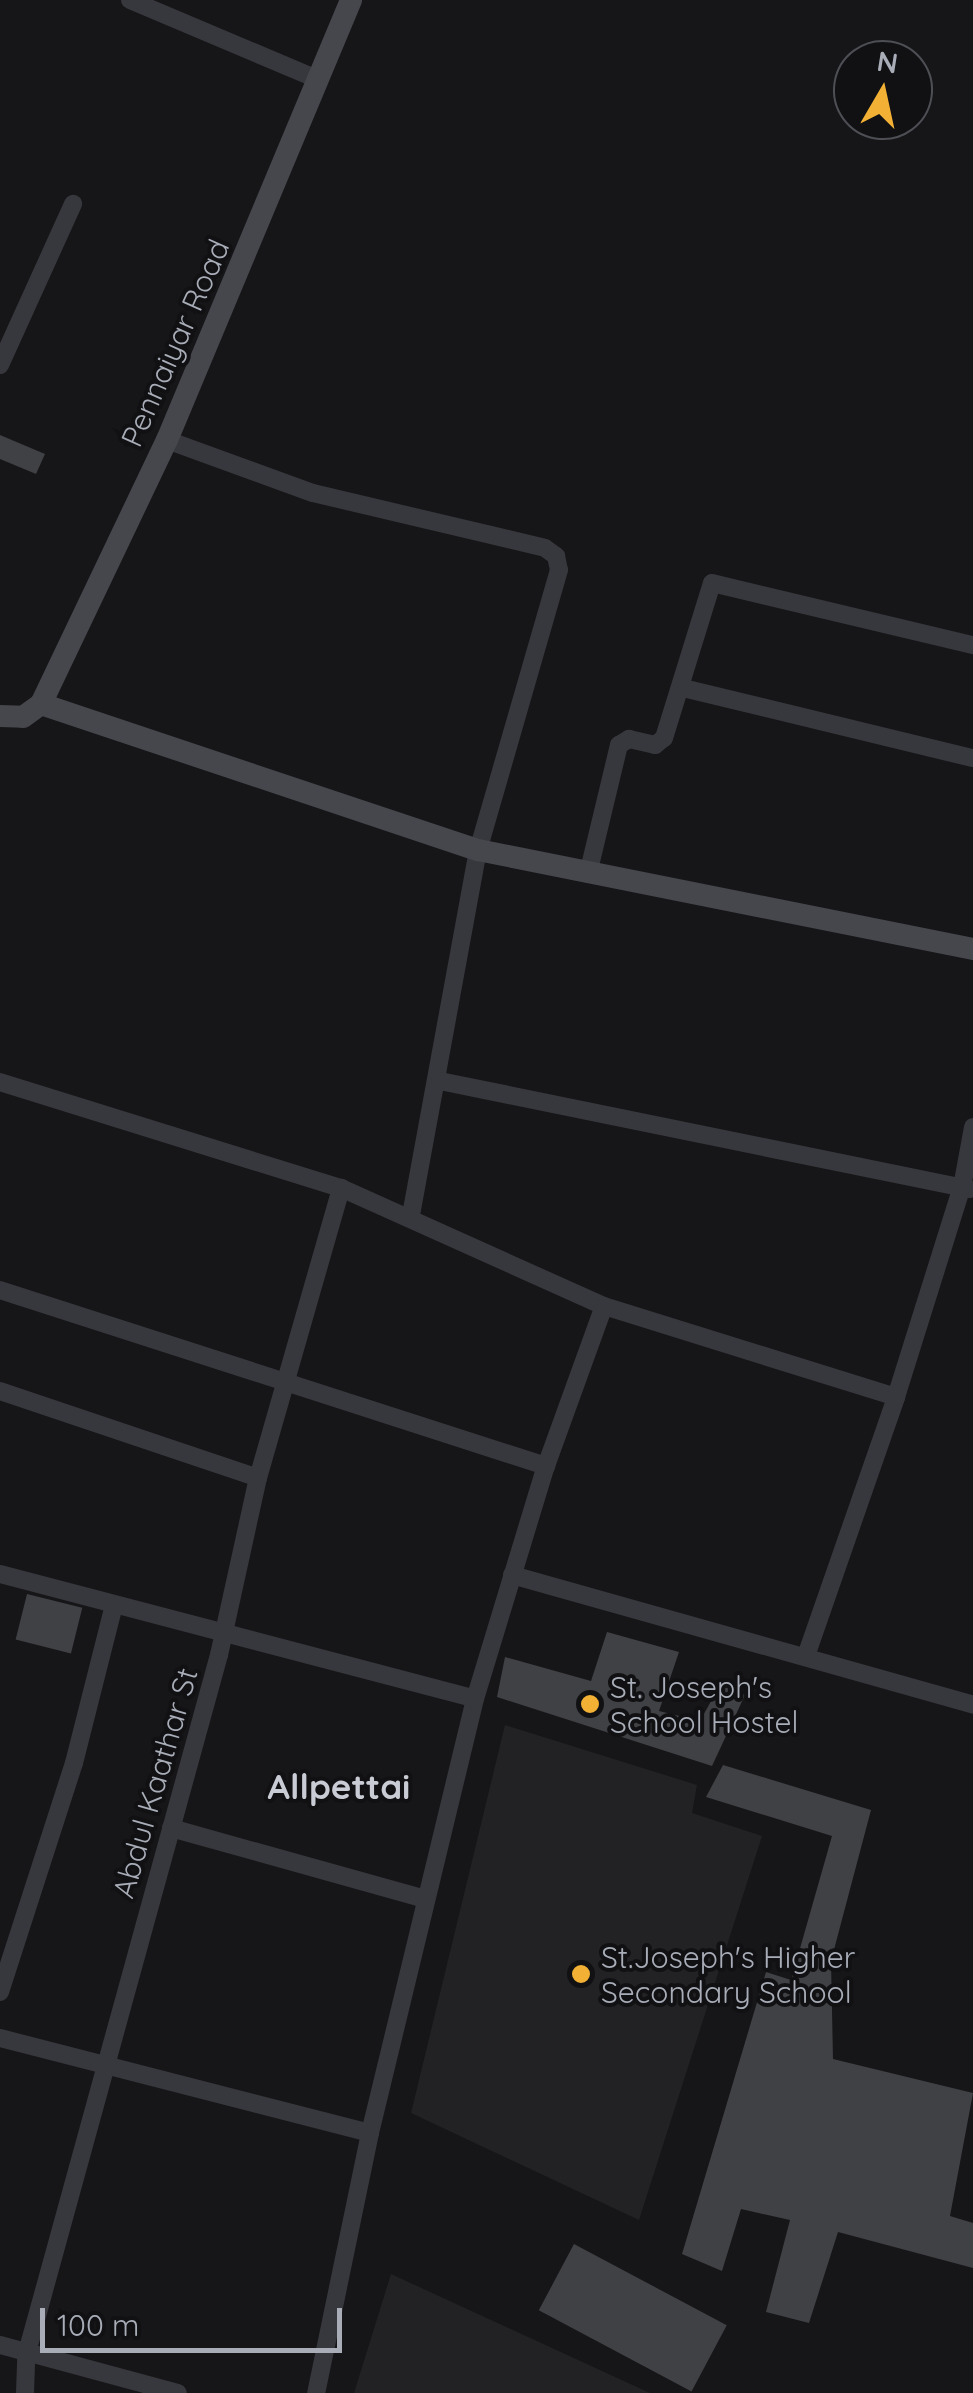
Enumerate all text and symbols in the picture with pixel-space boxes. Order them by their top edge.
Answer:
north arrow [833,40,933,140]
text: N [875,43,900,81]
street label: Pennaiyar Road [113,234,237,452]
street label: Abdul Kaathar St [105,1664,205,1902]
place label: St. Joseph's School Hostel [610,1669,798,1740]
marker: St. Joseph's School Hostel [579,1693,601,1715]
district label: Allpettai [268,1765,410,1807]
place label: St.Joseph's Higher Secondary School [601,1939,855,2010]
marker: St.Joseph's Higher Secondary School [570,1963,592,1985]
scale bar [45,2288,348,2350]
text: 100 m [57,2306,139,2344]

